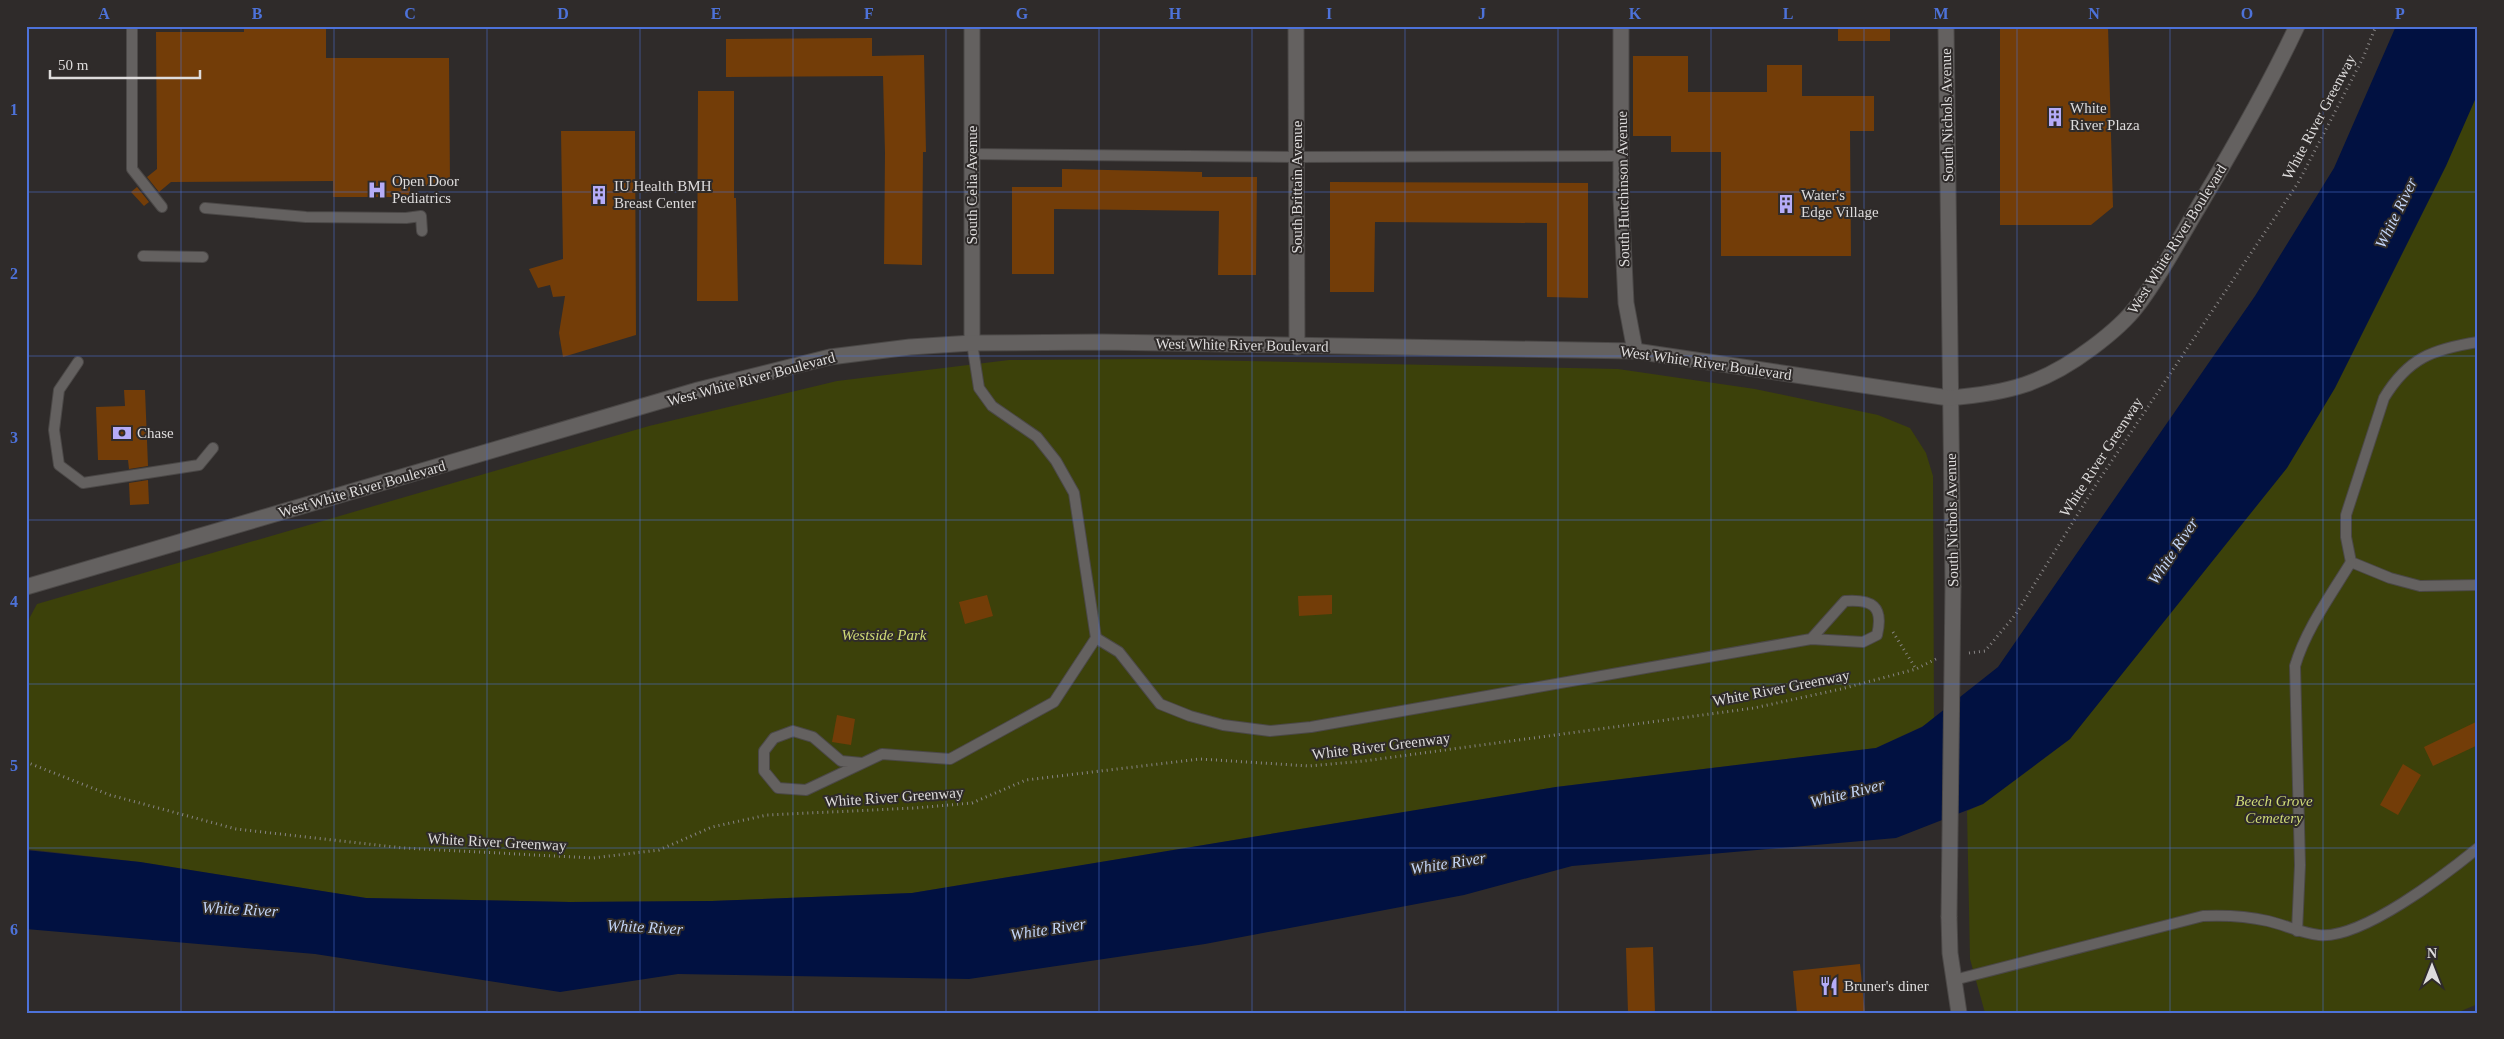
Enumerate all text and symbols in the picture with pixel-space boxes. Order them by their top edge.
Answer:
text: A [98,5,110,22]
text: B [252,5,263,22]
text: C [404,5,416,22]
text: D [557,5,569,22]
text: E [711,5,721,22]
text: F [864,5,874,22]
text: G [1016,5,1029,22]
text: H [1169,5,1182,22]
text: I [1326,5,1332,22]
text: J [1478,5,1486,22]
text: K [1629,5,1642,22]
text: L [1783,5,1793,22]
text: M [1933,5,1949,22]
text: N [2088,5,2100,22]
text: O [2241,5,2253,22]
text: P [2395,5,2405,22]
scale bar [50,48,200,80]
street label: South Nichols Avenue [1938,48,1956,182]
street label: White River Greenway [2279,51,2359,182]
text: 50 m [58,57,89,73]
place label: White River Plaza [2070,100,2140,133]
text: 1 [10,101,18,118]
building icon: White River Plaza [2044,106,2066,128]
street label: South Hutchinson Avenue [1614,110,1632,267]
street label: South Brittain Avenue [1289,120,1305,254]
street label: South Celia Avenue [964,125,980,244]
street label: West White River Boulevard [2124,161,2230,317]
place label: Open Door Pediatrics [392,173,459,206]
water label: White River [2372,174,2421,251]
place label: IU Health BMH Breast Center [614,178,712,211]
hospital icon: Open Door Pediatrics [366,179,388,201]
building icon: IU Health BMH Breast Center [588,184,610,206]
place label: Water's Edge Village [1801,187,1879,220]
building icon: Water's Edge Village [1775,193,1797,215]
text: 2 [10,265,18,282]
street label: West White River Boulevard [1155,335,1329,355]
street label: West White River Boulevard [1619,343,1793,383]
street label: West White River Boulevard [665,349,837,409]
street label: White River Greenway [2056,394,2146,520]
bank icon: Chase [111,422,133,444]
place label: Chase [137,425,174,441]
text: 3 [10,429,18,446]
street label: South Nichols Avenue [1943,453,1961,587]
street label: West White River Boulevard [277,457,448,521]
water label: White River [2145,514,2202,587]
text: 4 [10,593,18,610]
park label: Westside Park [842,627,927,643]
street label: White River Greenway [1711,667,1851,709]
street label: White River Greenway [1311,730,1452,762]
text: 5 [10,757,18,774]
water label: White River [1808,775,1887,810]
street label: White River Greenway [824,784,964,810]
park label: Beech Grove Cemetery [2235,793,2313,826]
street label: White River Greenway [427,830,567,854]
water label: White River [1409,849,1488,877]
water label: White River [202,899,279,920]
water label: White River [1009,915,1088,943]
water label: White River [607,917,684,938]
text: 6 [10,921,18,938]
north arrow [2406,942,2456,992]
text: N [2427,946,2437,961]
restaurant icon: Bruner's diner [1818,975,1840,997]
place label: Bruner's diner [1844,978,1929,994]

